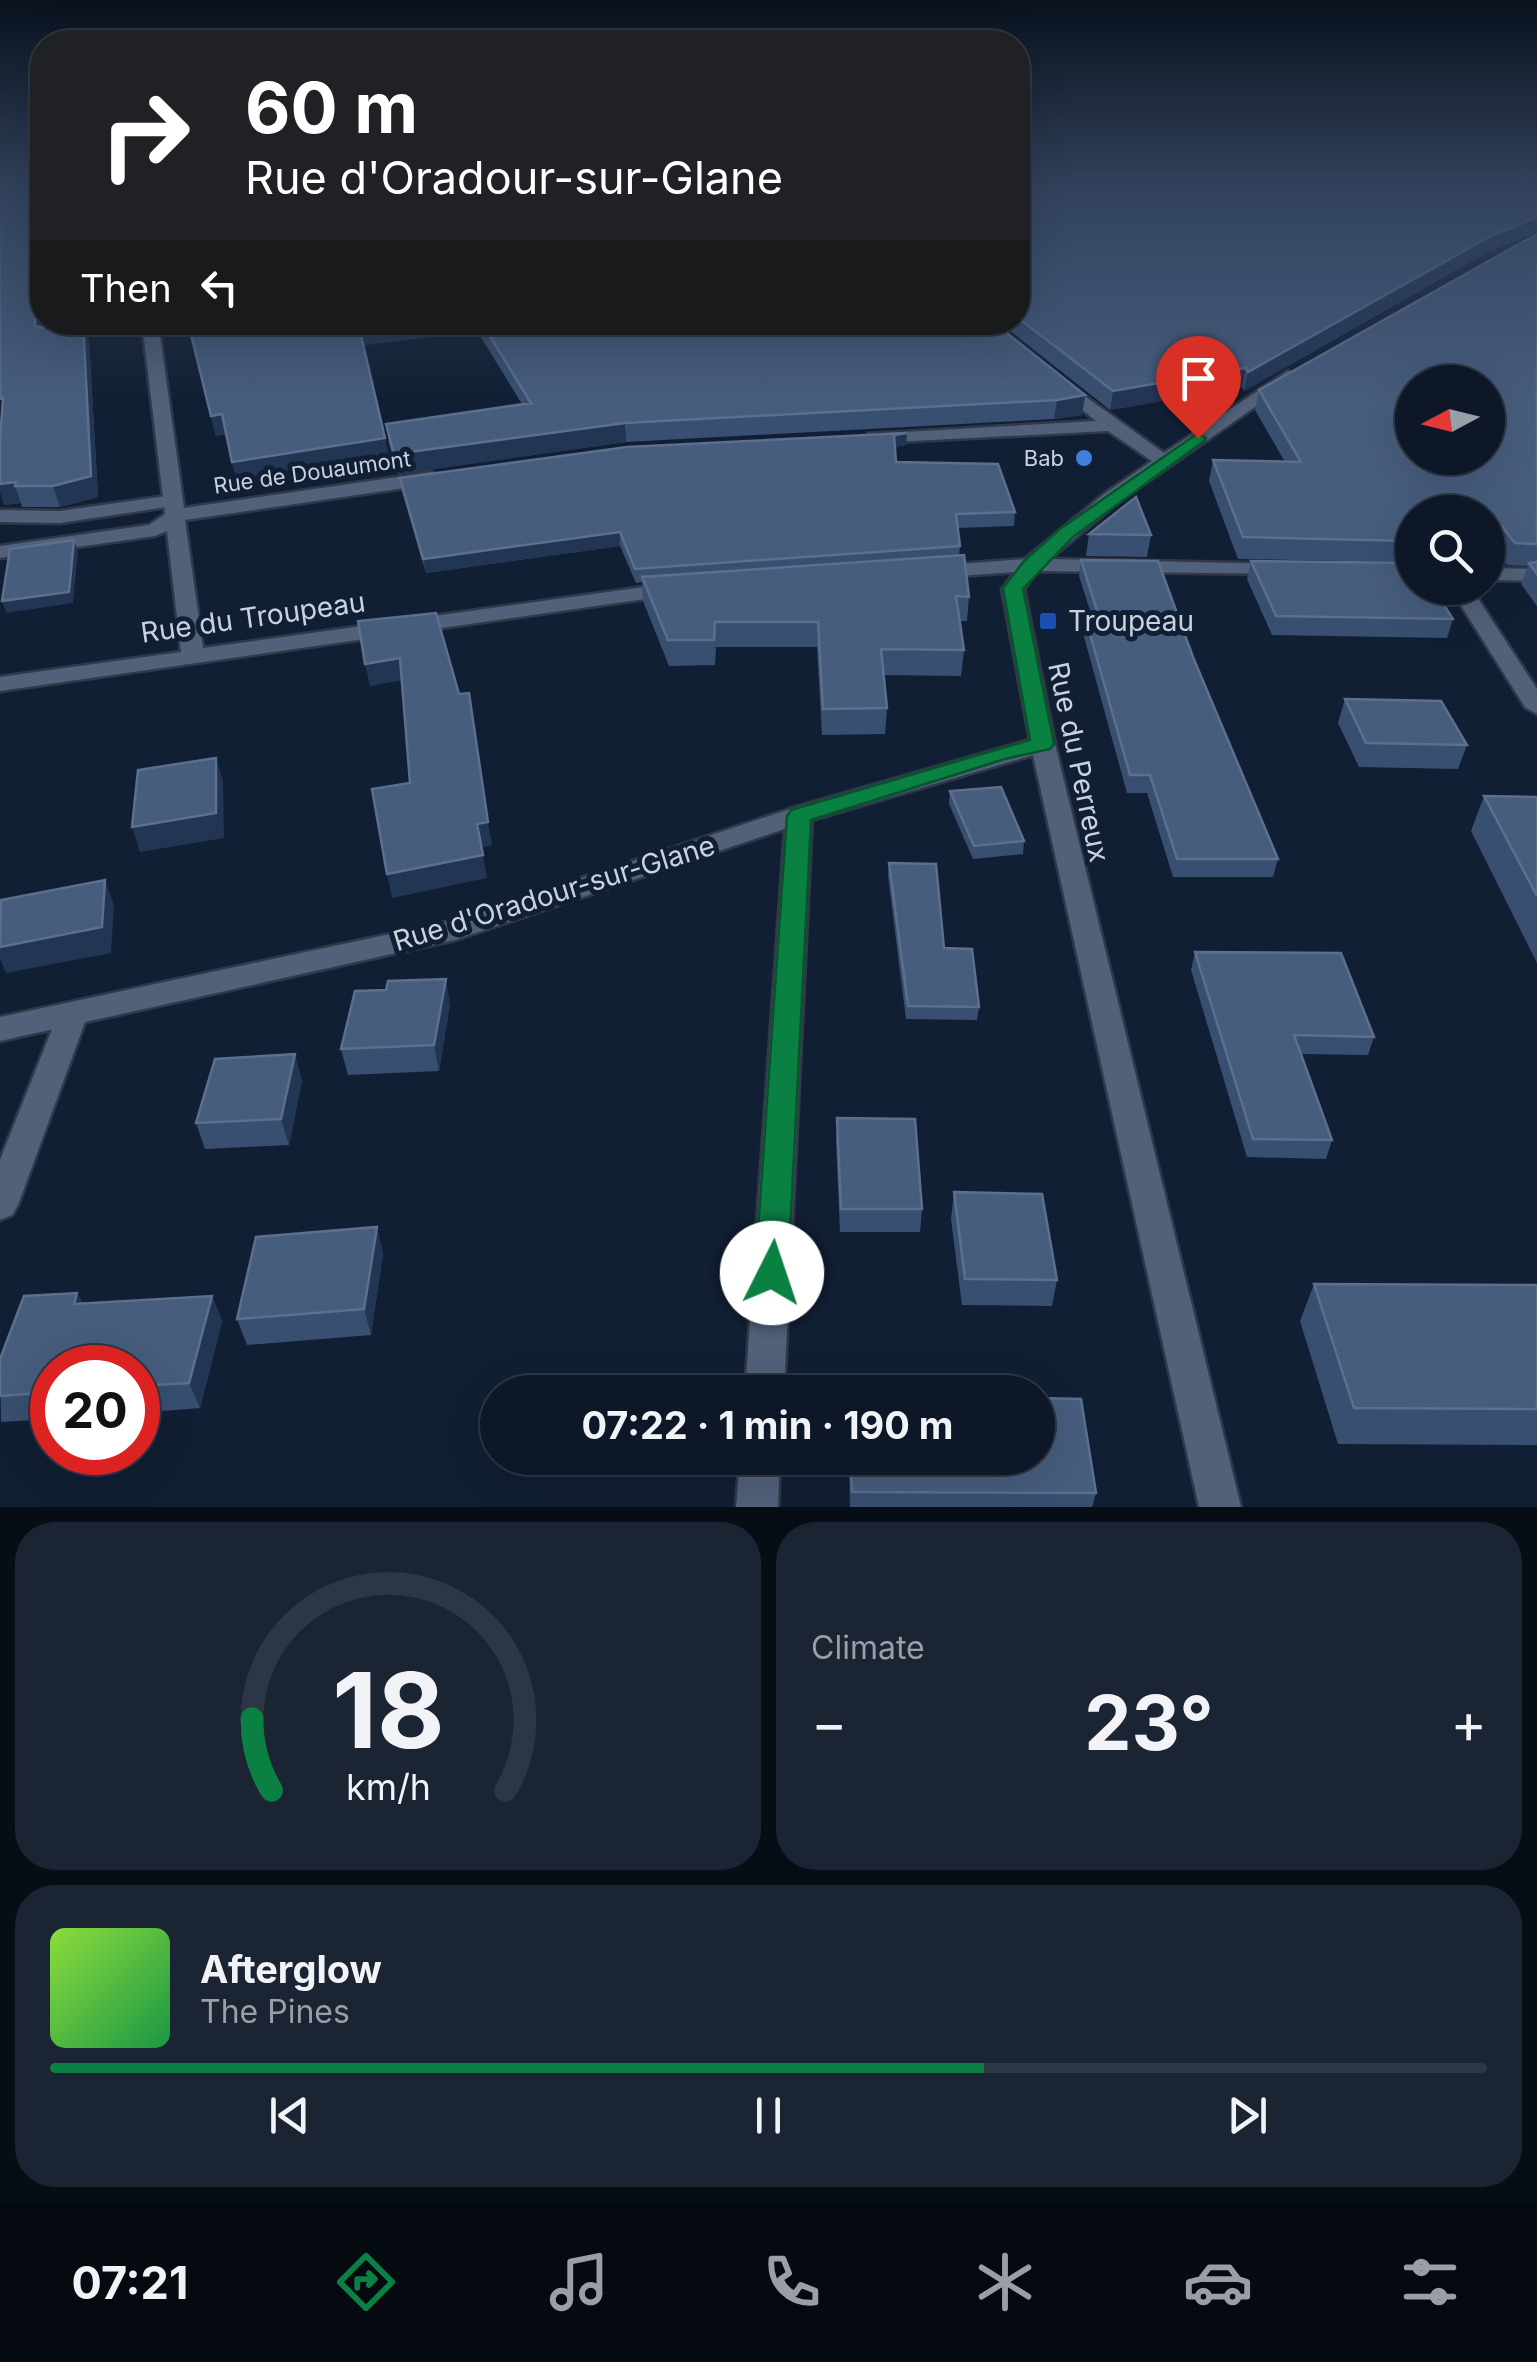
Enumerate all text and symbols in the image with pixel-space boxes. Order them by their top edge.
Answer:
text: 60 m [245,65,418,150]
icon: right [80,70,210,200]
text: Rue d'Oradour-sur-Glane [245,150,783,205]
icon: left [192,260,247,315]
text: Then [80,265,172,311]
pin [1156,336,1241,439]
icon: arrive [1171,351,1226,406]
north arrow [1395,365,1505,475]
map controls [1395,365,1505,605]
street label: Rue de Douaumont [212,445,412,499]
place label: Bab [1024,445,1064,471]
marker: Bab [1073,447,1095,469]
button: search [1395,495,1505,605]
street label: Rue du Troupeau [139,584,367,650]
place label: Troupeau [1068,604,1194,638]
marker: Troupeau [1037,610,1059,632]
street label: Rue du Perreux [1041,659,1117,865]
street label: Rue d'Oradour-sur-Glane [389,828,719,958]
position arrow [720,1221,824,1325]
speed limit sign: 20 [30,1345,160,1475]
text: 07:22 · 1 min · 190 m [581,1402,954,1448]
text: Climate [811,1628,925,1667]
text: 18 [332,1647,444,1773]
text: 23° [1084,1677,1214,1768]
text: − [811,1690,847,1756]
text: + [1451,1690,1487,1756]
text: km/h [346,1765,430,1809]
text: Afterglow [200,1946,382,1992]
text: The Pines [200,1992,350,2031]
icon: previous [262,2088,317,2143]
icon: pause [741,2088,796,2143]
icon: next [1220,2088,1275,2143]
icon: directions [331,2247,401,2317]
icon: music [544,2247,614,2317]
icon: phone [757,2247,827,2317]
icon: climate [970,2247,1040,2317]
icon: car [1183,2247,1253,2317]
icon: filters [1395,2247,1465,2317]
text: 07:21 [71,2255,188,2310]

